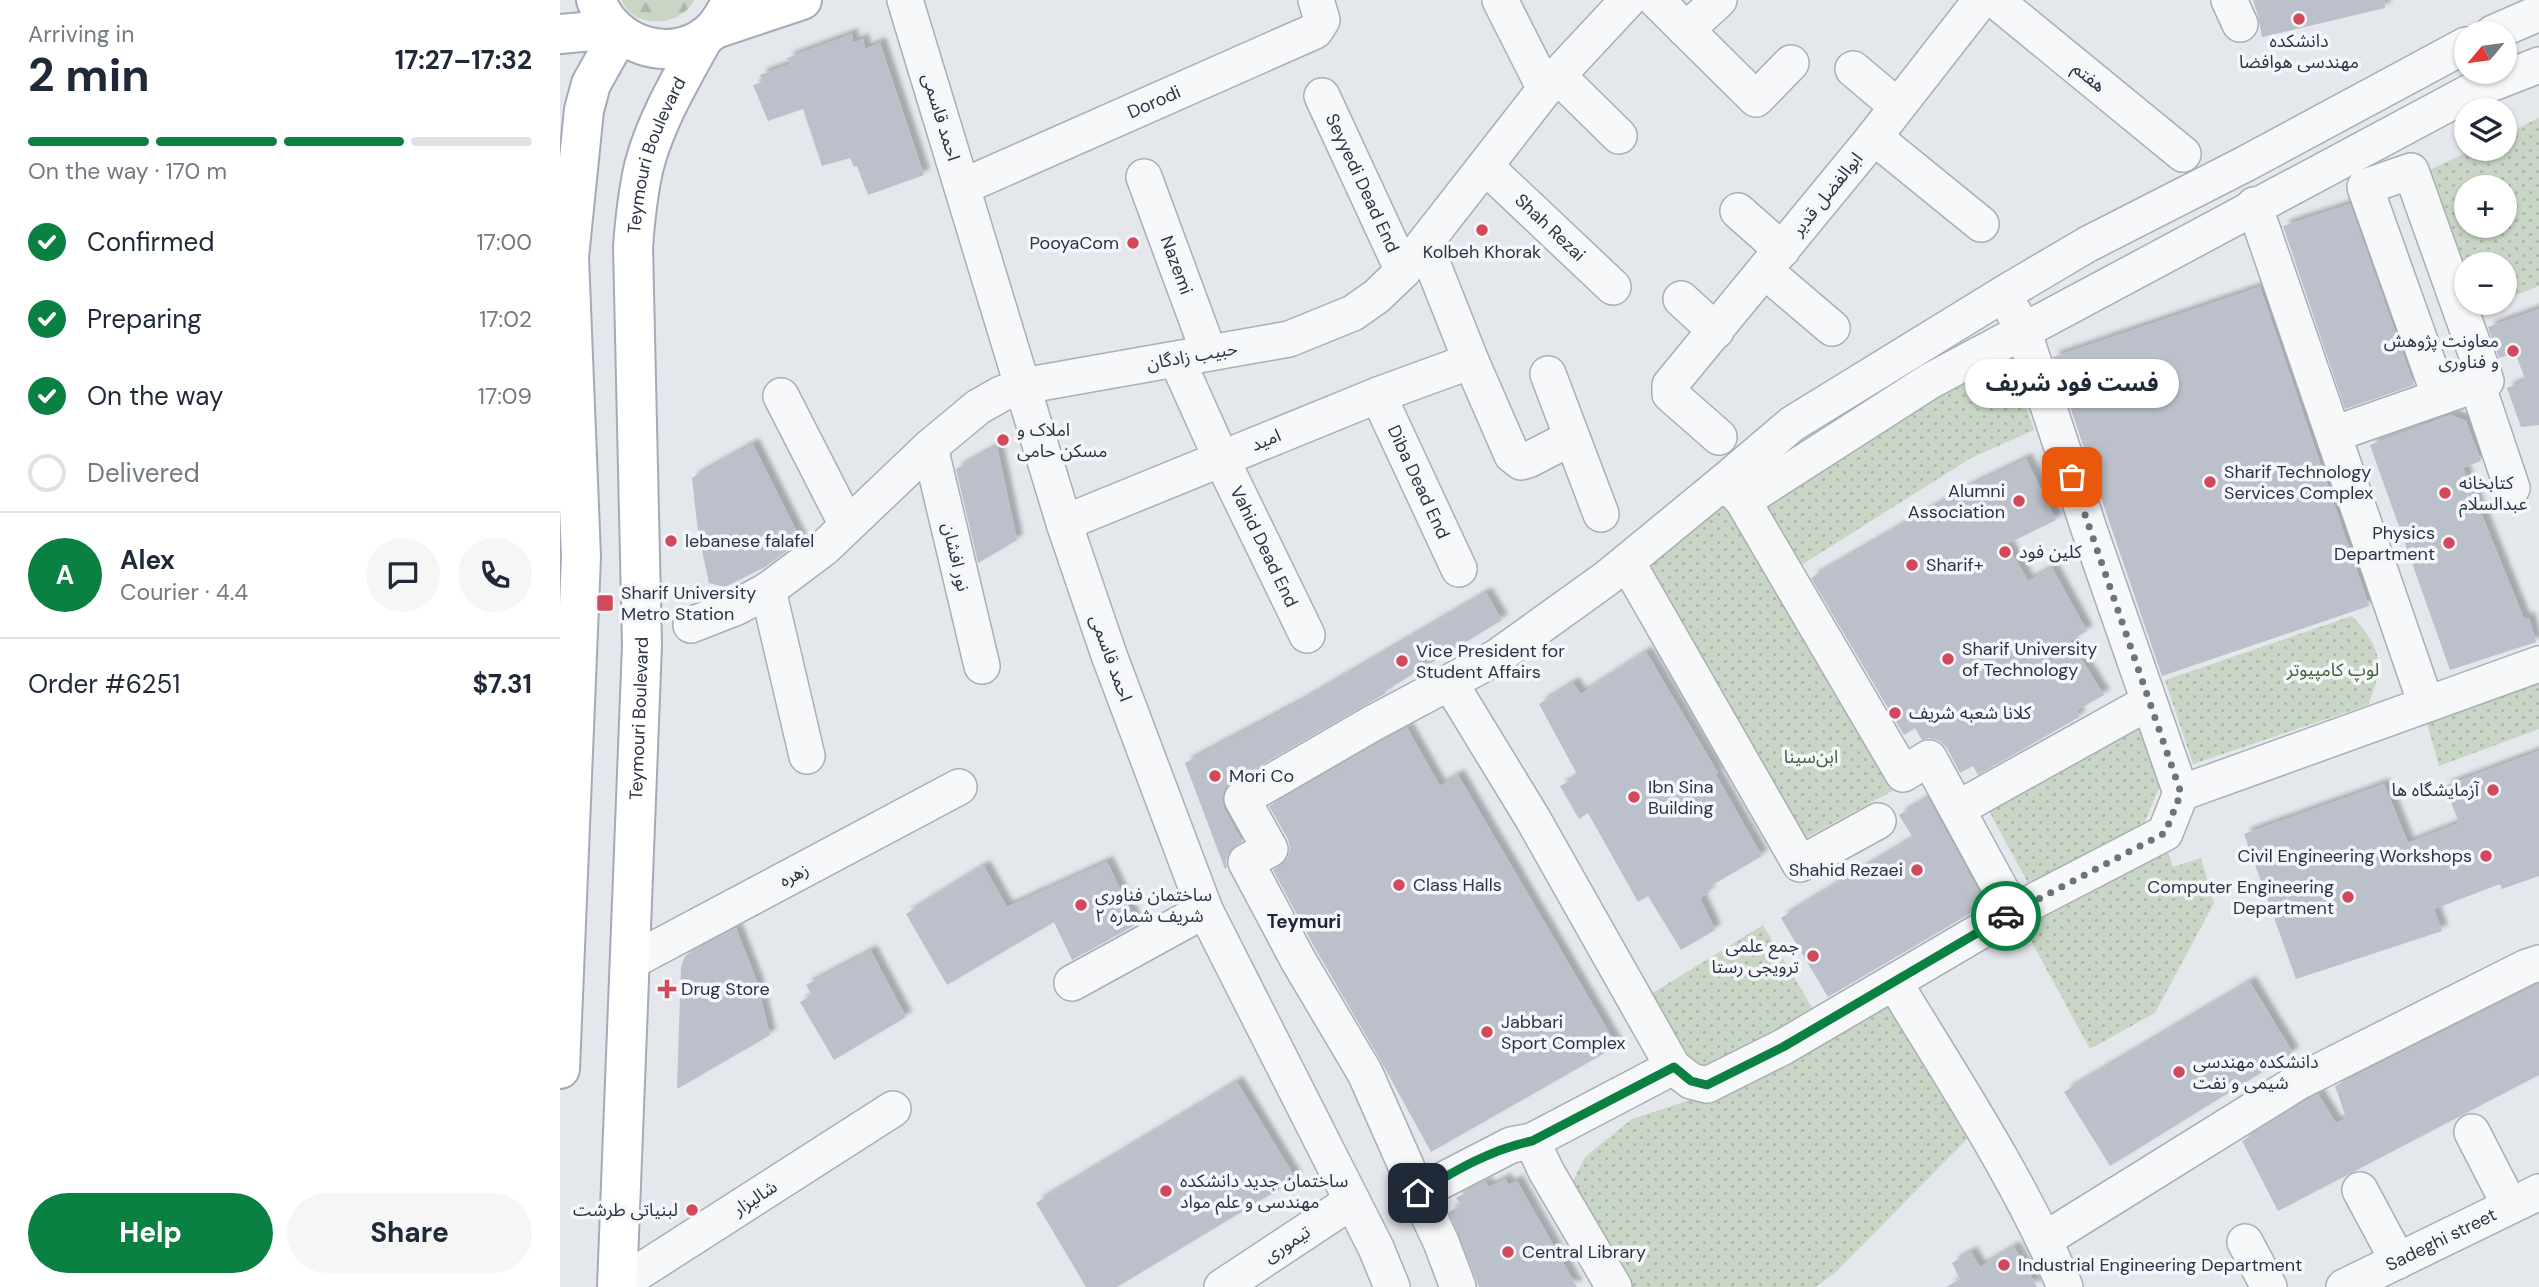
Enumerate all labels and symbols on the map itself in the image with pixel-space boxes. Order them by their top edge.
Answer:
marker: دانشکده مهندسی هوافضا [2291,11,2307,27]
north arrow [2454,21,2516,84]
place label: دانشکده مهندسی هوافضا [2239,29,2359,74]
street label: هفتم [2067,56,2111,98]
street label: احمد قاسمی [916,70,966,164]
street label: Teymouri Boulevard [622,73,692,235]
street label: Dorodi [1124,80,1184,124]
street label: Seyyedi Dead End [1320,110,1405,256]
street label: ابوالفضل قدیر [1785,147,1868,241]
street label: Shah Rezai [1510,188,1590,267]
marker: Kolbeh Khorak [1474,222,1490,238]
place label: PooyaCom [1030,231,1119,255]
street label: Nazemi [1155,232,1198,298]
marker: PooyaCom [1125,235,1141,251]
place label: Kolbeh Khorak [1423,240,1541,264]
place label: معاونت پژوهش و فناوری [2384,329,2499,374]
street label: حبیب زادگان [1145,336,1239,376]
marker: معاونت پژوهش و فناوری [2505,343,2521,359]
callout: فست فود شریف [1965,358,2179,407]
place label: املاک و مسکن حامی [1017,418,1107,463]
street label: Diba Dead End [1382,421,1455,543]
street label: امید [1248,423,1284,457]
marker: املاک و مسکن حامی [995,432,1011,448]
pin [2042,447,2102,507]
place label: Sharif Technology Services Complex [2224,460,2373,505]
place label: کتابخانه عبدالسلام [2459,471,2528,518]
marker: Sharif Technology Services Complex [2202,474,2218,490]
place label: Alumni Association [1908,479,2005,524]
street label: Vahid Dead End [1224,482,1304,611]
marker: کتابخانه عبدالسلام [2437,485,2453,501]
marker: Alumni Association [2011,493,2027,509]
street label: نور افشان [936,520,976,594]
place label: Physics Department [2334,521,2435,566]
place label: lebanese falafel [685,529,814,553]
marker: lebanese falafel [663,533,679,549]
marker: Physics Department [2441,535,2457,551]
place label: کلین فود [2019,540,2082,564]
marker: کلین فود [1997,544,2013,560]
place label: Sharif+ [1926,553,1984,577]
marker: Sharif+ [1904,557,1920,573]
place label: Sharif University Metro Station [621,581,756,626]
marker: Sharif University Metro Station [595,593,615,613]
street label: احمد قاسمی [1084,611,1138,705]
street label: Teymouri Boulevard [624,636,654,801]
place label: Sharif University of Technology [1962,637,2097,682]
place label: Vice President for Student Affairs [1416,639,1565,684]
marker: Sharif University of Technology [1940,651,1956,667]
marker: Vice President for Student Affairs [1394,653,1410,669]
park label: لوپ کامپیوتر [2286,658,2379,682]
place label: کلانا شعبه شریف [1909,701,2032,725]
marker: کلانا شعبه شریف [1887,705,1903,721]
park label: ابن‌سینا [1784,745,1838,769]
place label: Mori Co [1229,764,1294,788]
marker: Mori Co [1207,768,1223,784]
place label: Ibn Sina Building [1648,775,1713,820]
place label: آزمایشگاه ها [2391,778,2480,802]
marker: آزمایشگاه ها [2485,782,2501,798]
marker: Ibn Sina Building [1626,789,1642,805]
place label: Civil Engineering Workshops [2238,844,2472,868]
marker: Civil Engineering Workshops [2478,848,2494,864]
street label: زهره [775,857,813,893]
place label: Shahid Rezaei [1789,858,1903,882]
marker: Shahid Rezaei [1909,862,1925,878]
place label: Class Halls [1413,873,1502,897]
place label: Computer Engineering Department [2147,875,2334,920]
marker: Class Halls [1391,877,1407,893]
courier [1971,881,2041,951]
place label: ساختمان فناوری شریف شماره ۲ [1095,883,1212,928]
marker: Computer Engineering Department [2340,889,2356,905]
marker: ساختمان فناوری شریف شماره ۲ [1073,897,1089,913]
district label: Teymuri [1267,909,1341,934]
place label: جمع علمی ترویجی رستا [1711,934,1799,979]
marker: جمع علمی ترویجی رستا [1805,948,1821,964]
place label: Drug Store [681,977,770,1001]
marker: Drug Store [659,981,675,997]
place label: Jabbari Sport Complex [1501,1010,1626,1055]
marker: Jabbari Sport Complex [1479,1024,1495,1040]
place label: دانشکده مهندسی شیمی و نفت [2193,1050,2319,1095]
marker: دانشکده مهندسی شیمی و نفت [2171,1064,2187,1080]
pin [1388,1163,1448,1223]
place label: ساختمان جدید دانشکده مهندسی و علم مواد [1180,1169,1348,1215]
street label: شالیزار [727,1175,782,1222]
marker: ساختمان جدید دانشکده مهندسی و علم مواد [1158,1183,1174,1199]
place label: لبنیاتی طرشت [573,1198,678,1222]
marker: لبنیاتی طرشت [684,1202,700,1218]
street label: Sadeghi street [2382,1203,2501,1277]
street label: تیموری [1259,1220,1315,1268]
place label: Central Library [1522,1240,1646,1264]
marker: Central Library [1500,1244,1516,1260]
place label: Industrial Engineering Department [2018,1253,2302,1277]
marker: Industrial Engineering Department [1996,1257,2012,1273]

